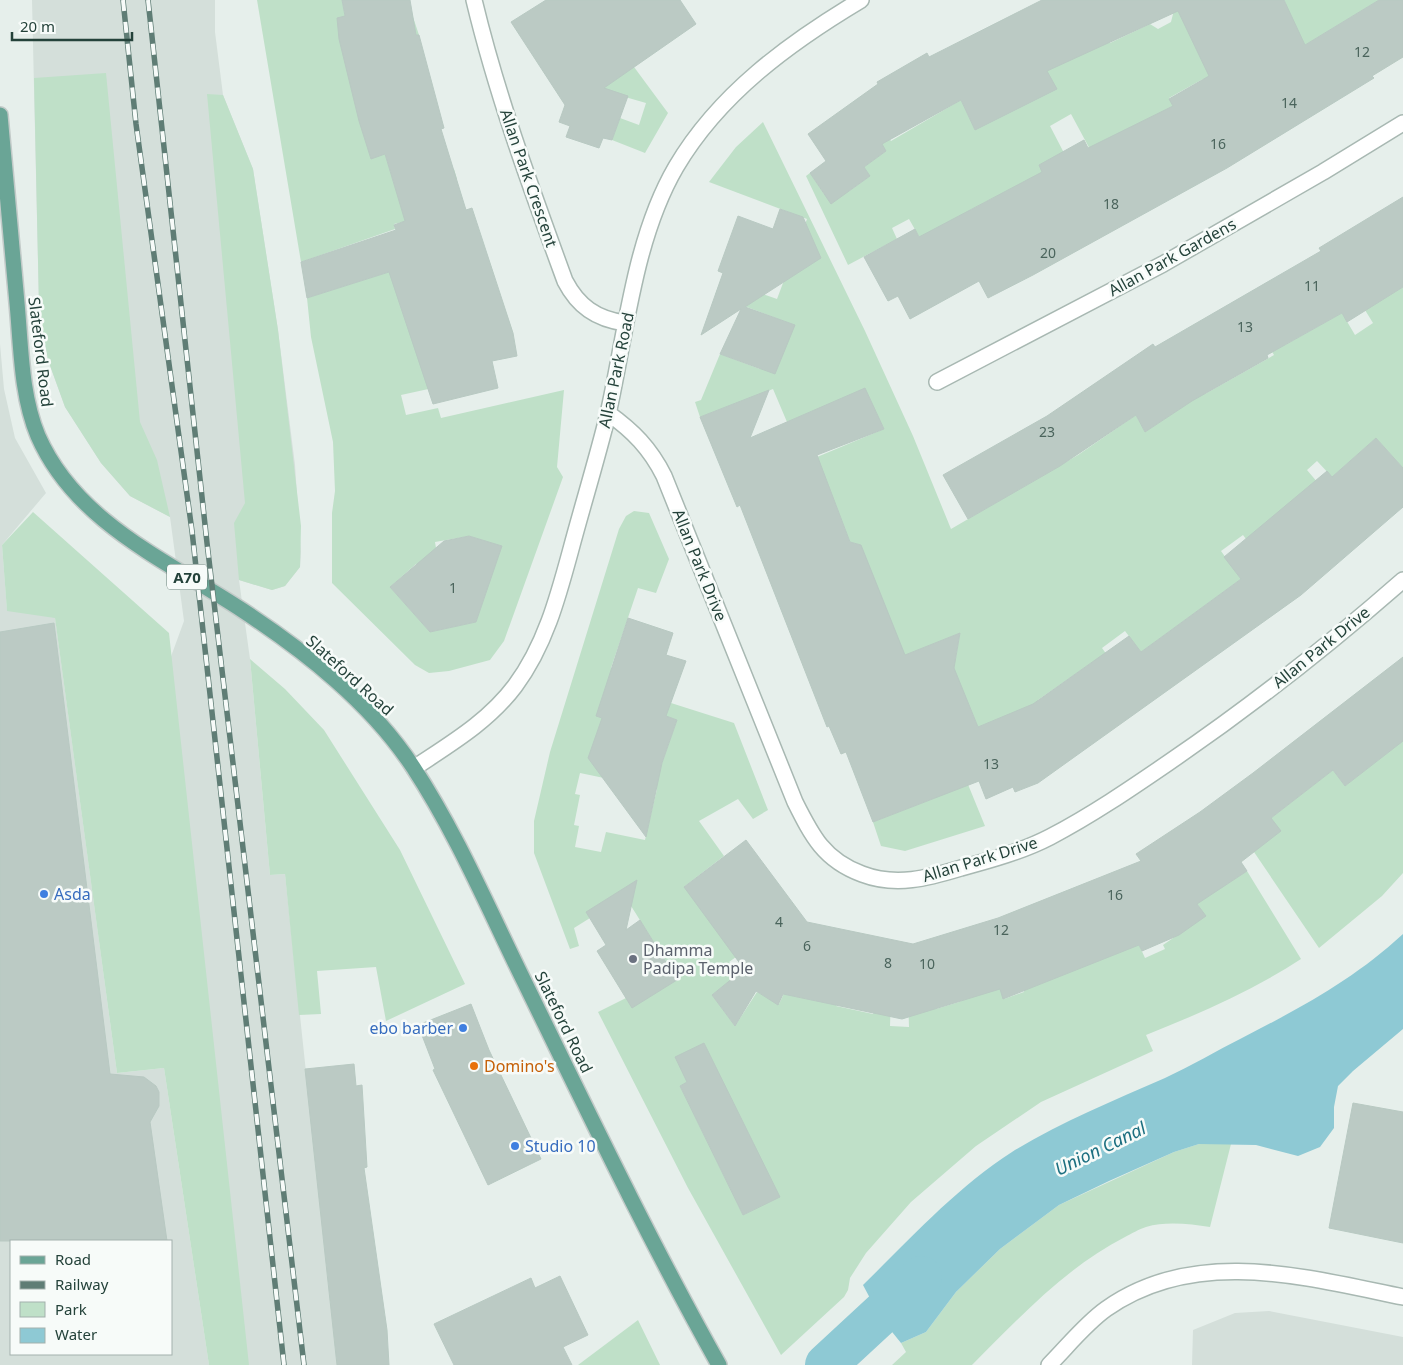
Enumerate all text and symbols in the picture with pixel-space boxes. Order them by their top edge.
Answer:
scale bar [12,10,132,42]
text: 20 m [20,16,55,36]
house number: 12 [1354,42,1370,61]
house number: 14 [1281,93,1297,112]
street label: Allan Park Crescent [495,106,563,250]
house number: 16 [1210,134,1226,153]
house number: 18 [1103,194,1119,213]
street label: Allan Park Gardens [1104,213,1240,301]
house number: 20 [1040,243,1056,262]
house number: 11 [1304,276,1320,295]
street label: Slateford Road [23,296,59,408]
street label: Allan Park Road [593,310,639,430]
house number: 13 [1237,317,1253,336]
house number: 23 [1039,422,1055,441]
street label: Allan Park Drive [668,506,732,624]
road number: A70 [167,564,207,590]
house number: 1 [449,578,457,597]
street label: Allan Park Drive [1268,601,1374,693]
street label: Slateford Road [302,630,398,720]
house number: 13 [983,754,999,773]
street label: Allan Park Drive [920,831,1040,887]
place label: Asda [54,883,91,905]
house number: 16 [1107,885,1123,904]
marker: Asda [38,888,50,900]
house number: 4 [775,912,783,931]
house number: 12 [993,920,1009,939]
house number: 6 [803,936,811,955]
place label: Dhamma Padipa Temple [643,939,753,979]
marker: Dhamma Padipa Temple [627,953,639,965]
house number: 8 [884,953,892,972]
house number: 10 [919,954,935,973]
street label: Slateford Road [530,967,598,1077]
place label: ebo barber [369,1017,453,1039]
marker: ebo barber [457,1022,469,1034]
place label: Domino's [484,1055,555,1077]
marker: Domino's [468,1060,480,1072]
water label: Union Canal [1050,1115,1150,1180]
place label: Studio 10 [525,1135,596,1157]
marker: Studio 10 [509,1140,521,1152]
legend [10,1240,172,1355]
text: Road [55,1249,91,1269]
text: Railway [55,1274,109,1294]
text: Park [55,1299,87,1319]
text: Water [55,1324,97,1344]

